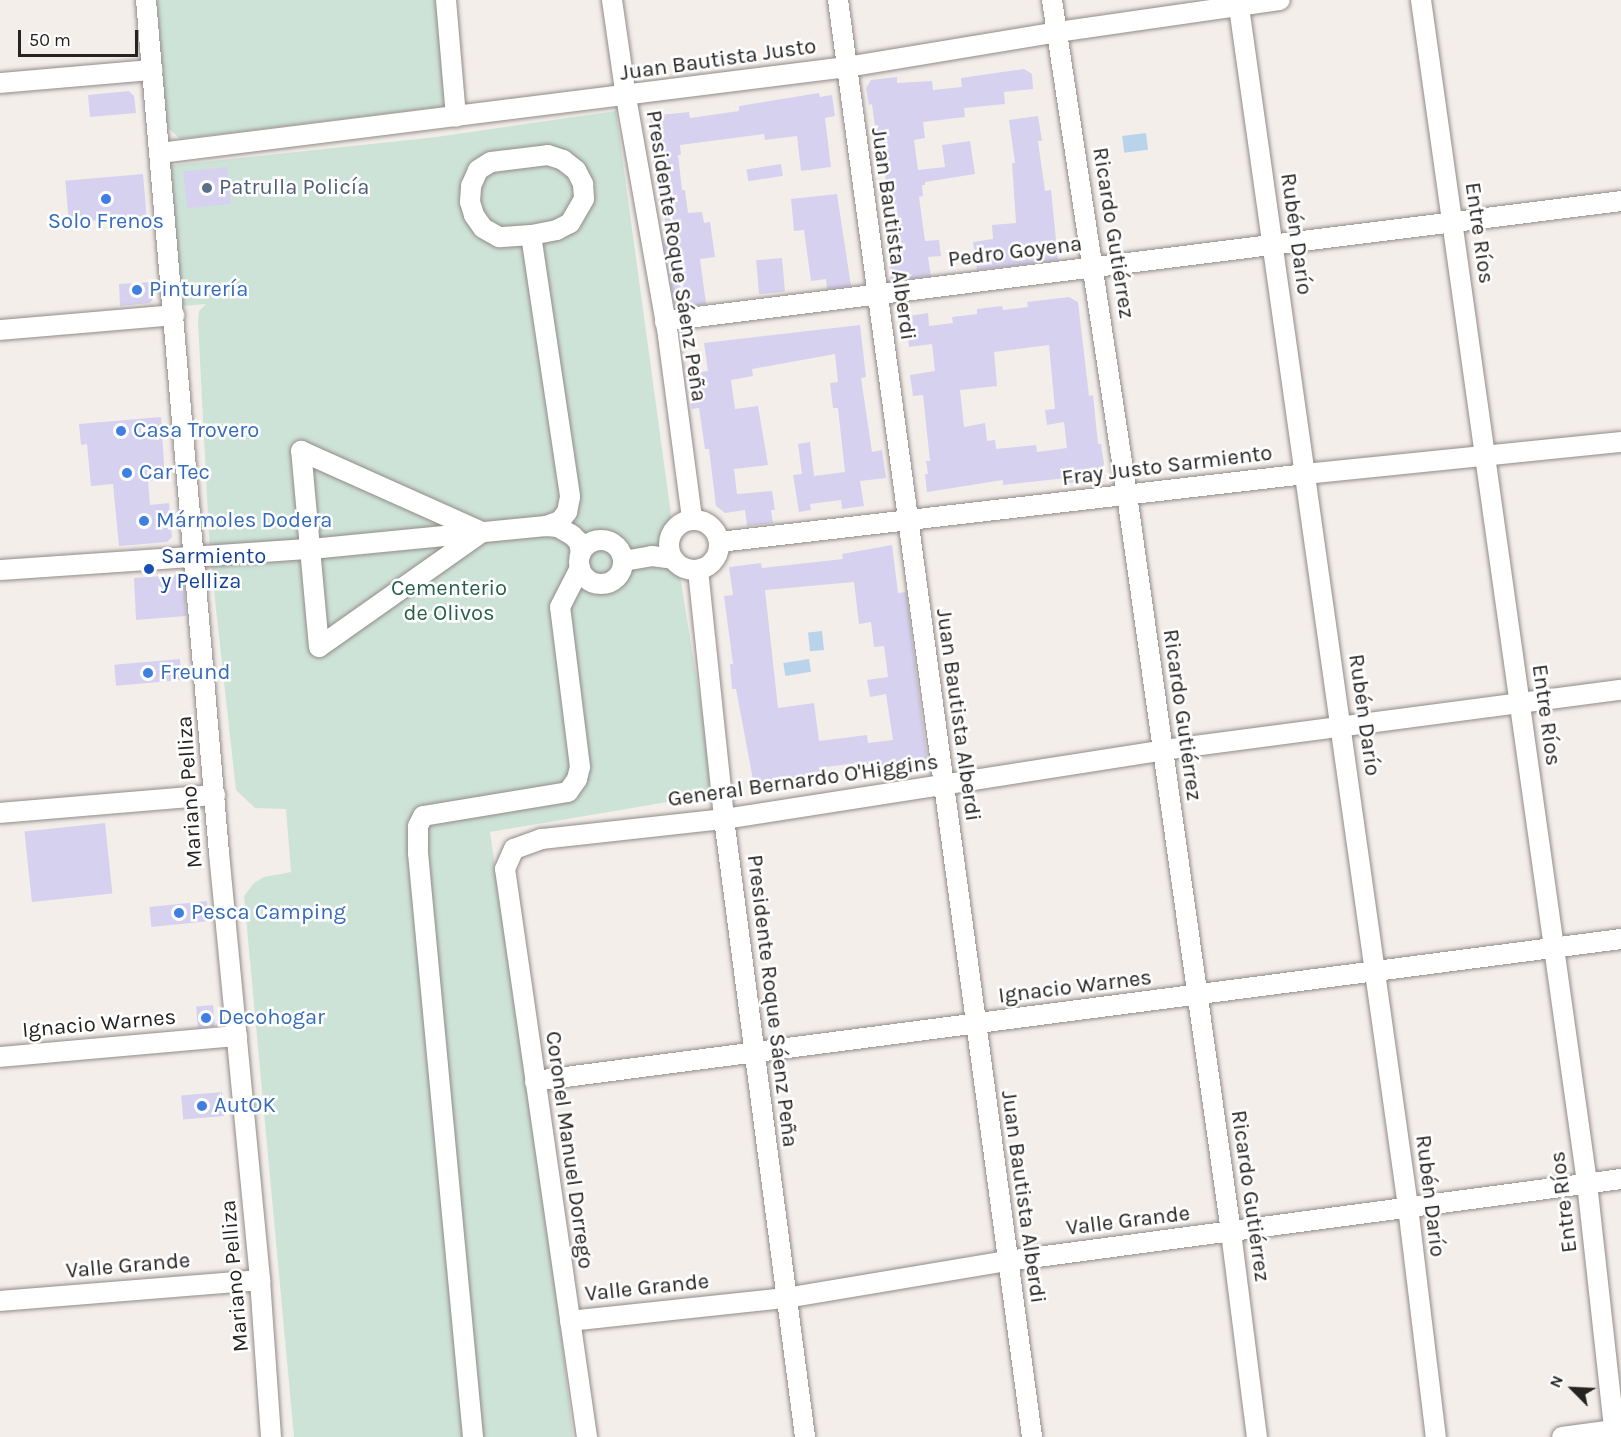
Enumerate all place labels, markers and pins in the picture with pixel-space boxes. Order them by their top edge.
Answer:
place label: Patrulla Policía [219,175,369,201]
marker: Patrulla Policía [200,181,214,195]
marker: Solo Frenos [99,192,113,206]
place label: Solo Frenos [48,209,164,235]
place label: Pinturería [149,277,248,303]
marker: Pinturería [130,283,144,297]
place label: Casa Trovero [133,418,259,444]
marker: Casa Trovero [114,424,128,438]
place label: Car Tec [139,460,210,486]
marker: Car Tec [120,466,134,480]
place label: Mármoles Dodera [156,508,332,534]
marker: Mármoles Dodera [137,514,151,528]
place label: Sarmiento y Pelliza [161,543,266,594]
marker: Sarmiento y Pelliza [142,562,156,576]
place label: Freund [160,660,230,686]
marker: Freund [141,666,155,680]
place label: Pesca Camping [191,900,346,926]
marker: Pesca Camping [172,906,186,920]
place label: Decohogar [218,1005,325,1031]
marker: Decohogar [199,1011,213,1025]
place label: AutOK [214,1093,276,1119]
marker: AutOK [195,1099,209,1113]

